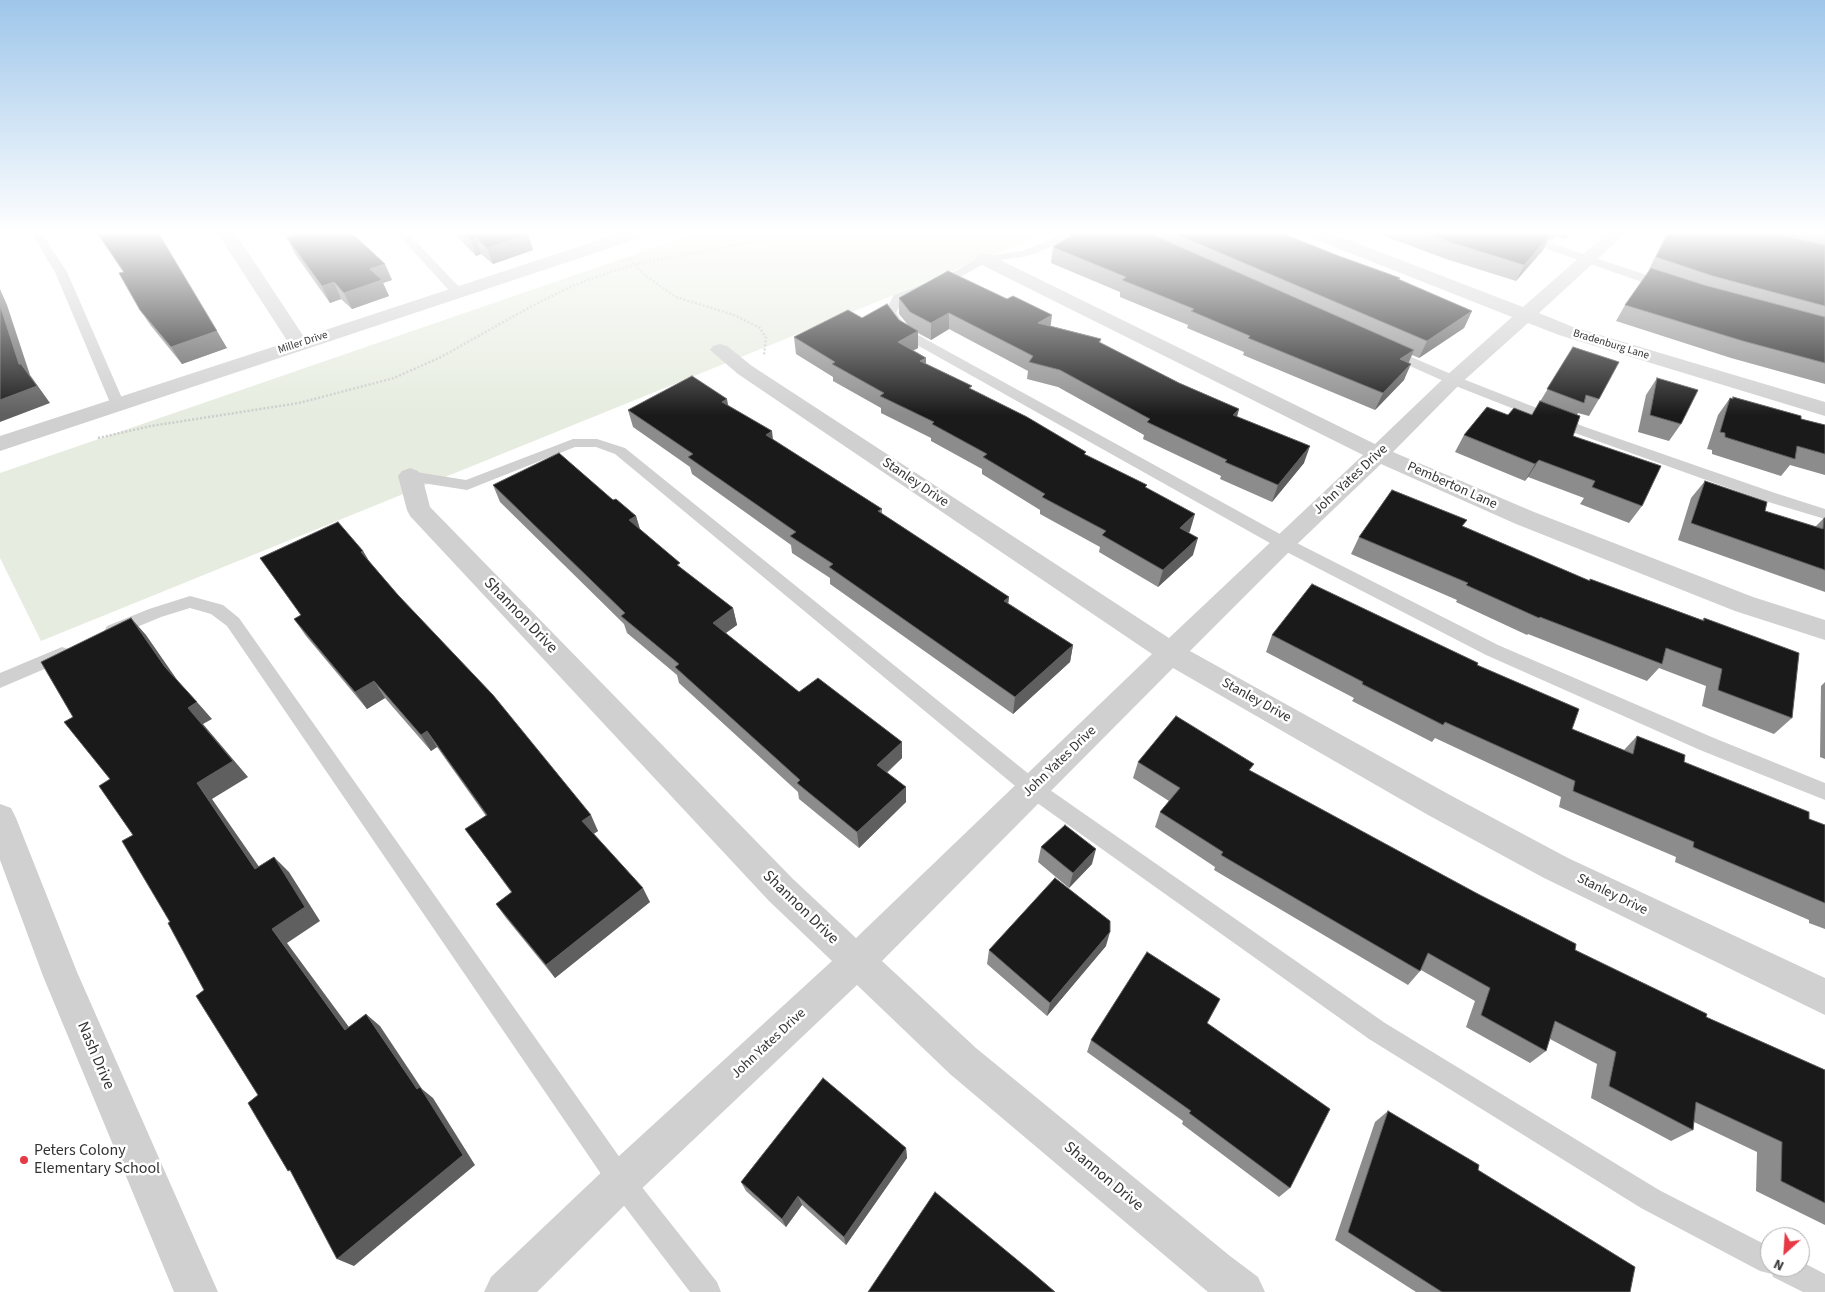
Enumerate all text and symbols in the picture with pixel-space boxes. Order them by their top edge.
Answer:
street label: Bradenburg Lane [1571,327,1651,363]
street label: Miller Drive [276,329,330,357]
street label: John Yates Drive [1310,441,1392,519]
street label: Stanley Drive [879,455,951,511]
street label: Pemberton Lane [1404,459,1500,513]
street label: Shannon Drive [479,574,561,658]
street label: Stanley Drive [1218,675,1294,727]
street label: John Yates Drive [1020,723,1100,801]
street label: Shannon Drive [758,867,842,949]
street label: Stanley Drive [1574,871,1650,919]
street label: John Yates Drive [728,1005,810,1083]
street label: Nash Drive [72,1019,118,1093]
street label: Shannon Drive [1059,1138,1147,1216]
place label: Peters Colony Elementary School [34,1141,160,1179]
marker: Peters Colony Elementary School [18,1154,30,1166]
north arrow [1760,1227,1810,1277]
text: N [1770,1254,1787,1276]

